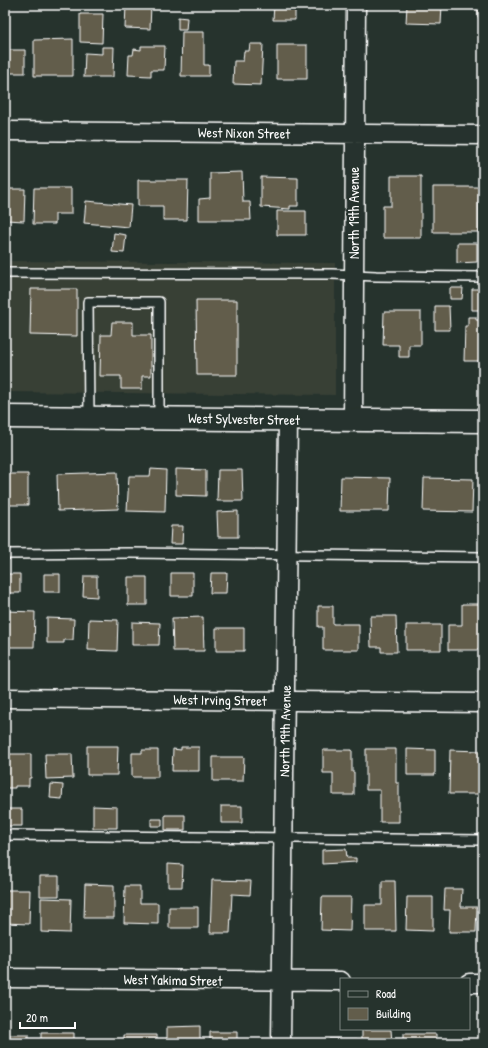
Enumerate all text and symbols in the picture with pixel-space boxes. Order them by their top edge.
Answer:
street label: West Nixon Street [198,122,290,143]
street label: North 19th Avenue [344,167,363,259]
street label: West Sylvester Street [188,408,300,430]
street label: North 19th Avenue [274,684,295,777]
street label: West Irving Street [173,689,267,711]
street label: West Yakima Street [123,969,223,990]
legend [340,978,470,1030]
text: Road [376,985,396,1002]
scale bar [20,1004,75,1030]
text: Building [376,1005,411,1022]
text: 20 m [26,1009,48,1026]

